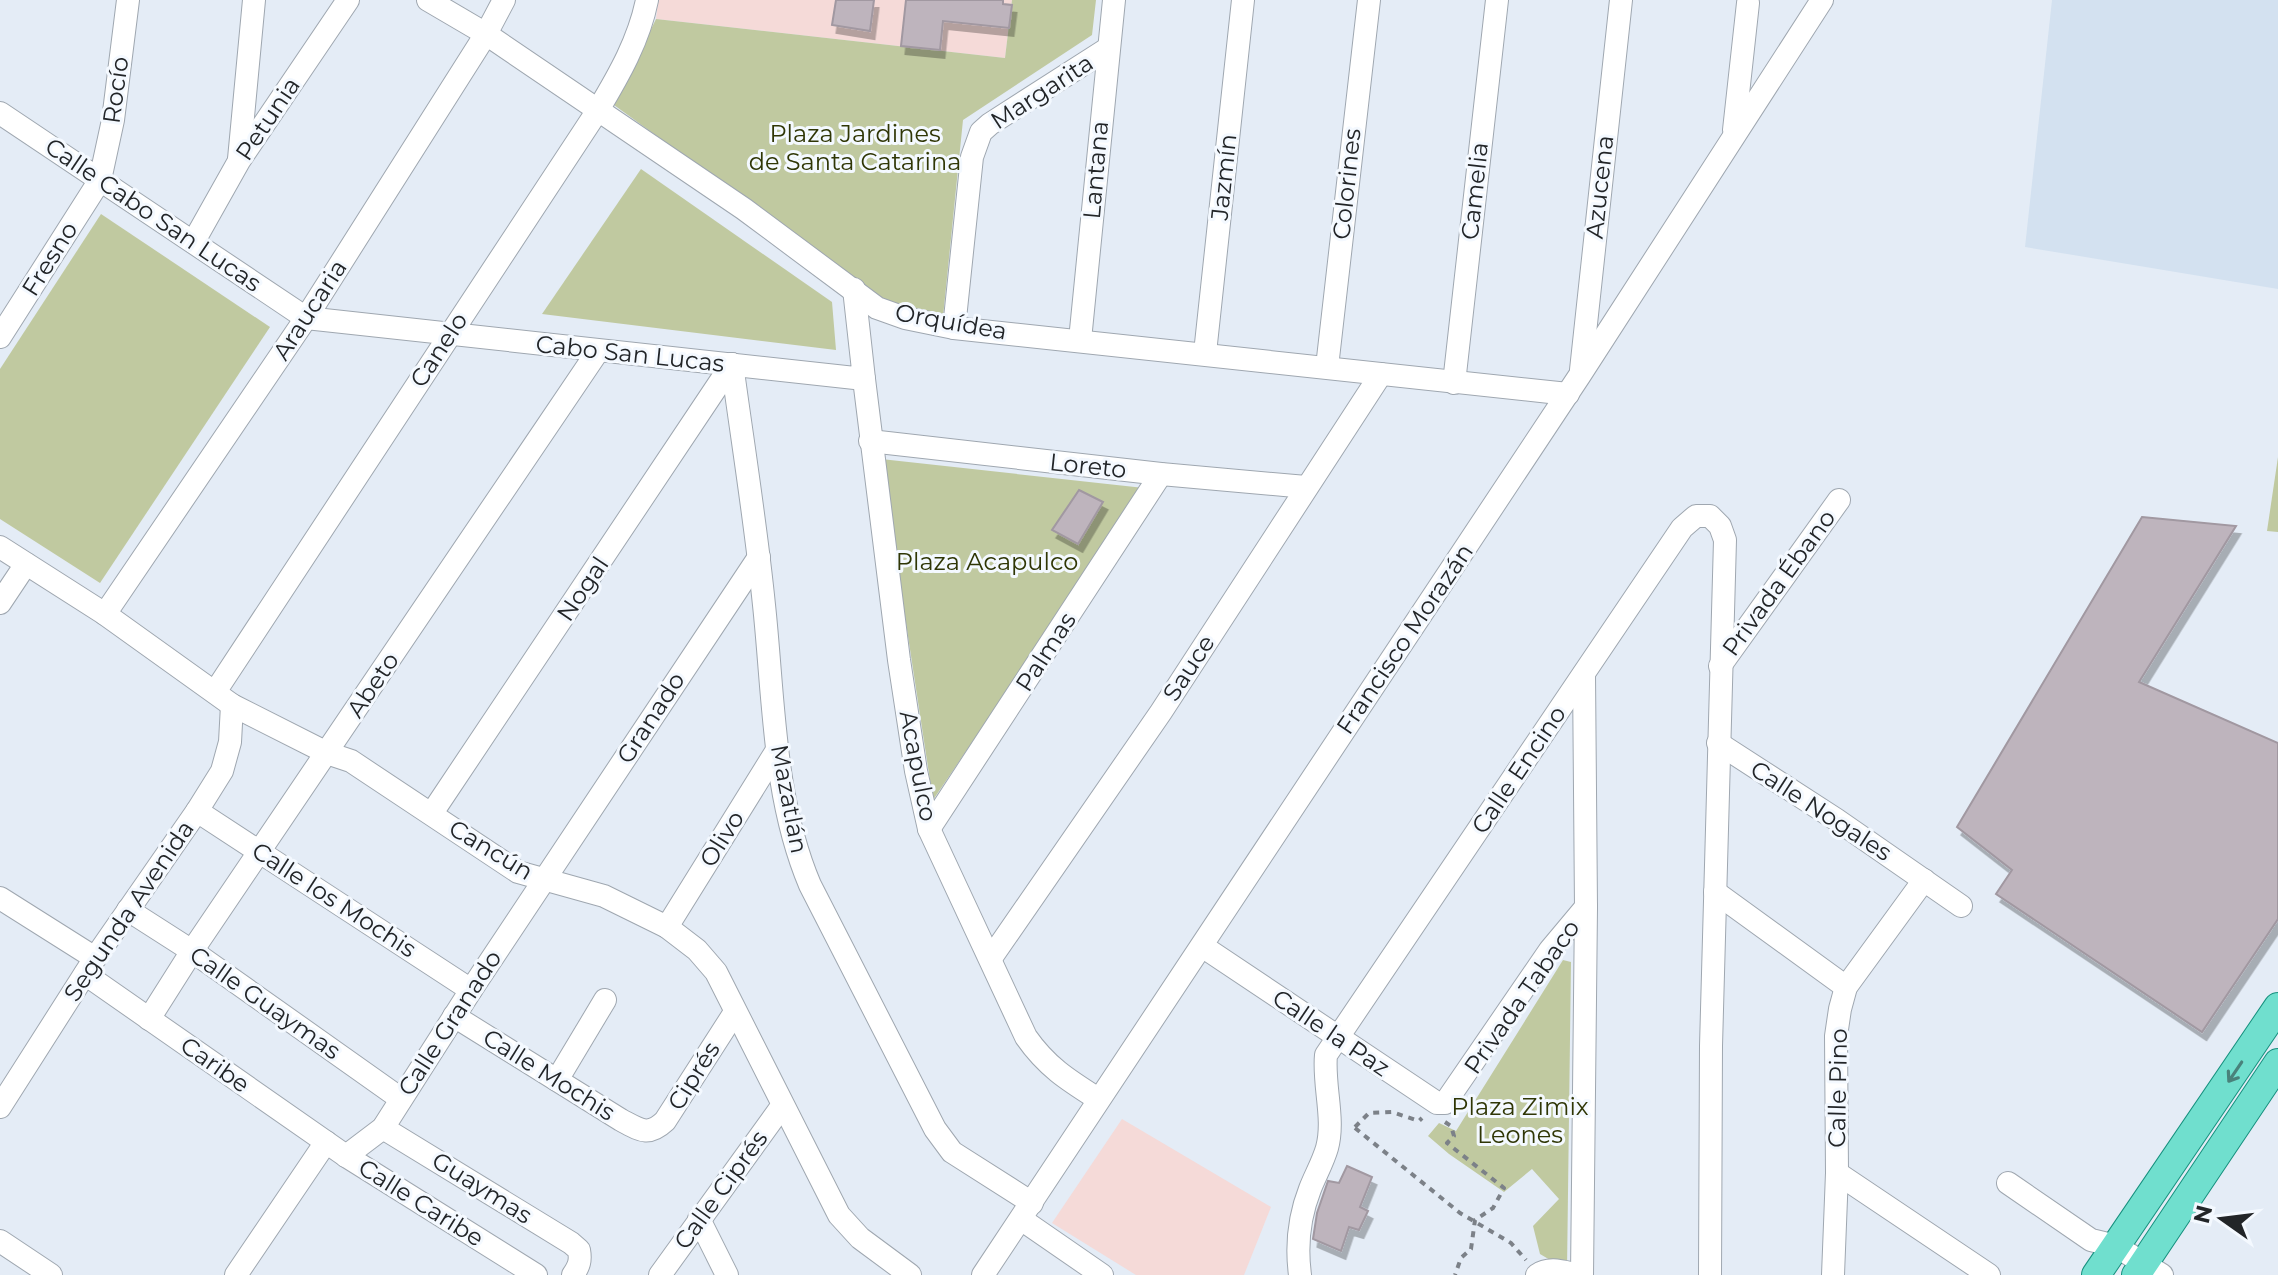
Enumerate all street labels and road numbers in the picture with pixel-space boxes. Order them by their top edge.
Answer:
street label: Margarita [985,48,1098,135]
street label: Rocío [96,55,135,125]
street label: Petunia [229,72,306,166]
street label: Lantana [1077,120,1114,220]
street label: Colorines [1326,127,1367,241]
street label: Calle Cabo San Lucas [40,131,267,298]
street label: Jazmín [1204,132,1242,223]
street label: Azucena [1580,134,1619,240]
street label: Camelia [1455,141,1494,241]
street label: Fresno [16,216,84,301]
street label: Araucaria [266,254,353,365]
street label: Orquídea [893,297,1009,346]
street label: Canelo [404,307,473,393]
street label: Cabo San Lucas [534,329,726,378]
street label: Loreto [1048,447,1128,484]
street label: Privada Ébano [1716,504,1841,661]
street label: Francisco Morazán [1330,538,1479,739]
street label: Nogal [551,551,615,627]
street label: Palmas [1009,607,1082,697]
street label: Sauce [1157,629,1221,706]
street label: Abeto [340,647,405,723]
street label: Granado [610,667,691,769]
street label: Calle Encino [1465,700,1572,839]
street label: Acapulco [894,708,943,824]
street label: Mazatlán [765,742,814,856]
street label: Calle Nogales [1745,754,1897,867]
street label: Olivo [693,805,750,872]
street label: Cancún [444,813,539,886]
street label: Segunda Avenida [57,815,200,1007]
street label: Calle los Mochis [247,836,422,963]
street label: Privada Tabaco [1458,914,1586,1080]
street label: Calle Guaymas [184,940,346,1065]
street label: Calle Granado [392,944,507,1101]
street label: Calle la Paz [1267,983,1395,1082]
street label: Calle Mochis [478,1022,621,1127]
street label: Calle Pino [1822,1028,1853,1148]
street label: Caribe [175,1030,255,1099]
street label: Ciprés [661,1036,726,1115]
street label: Calle Ciprés [668,1125,773,1255]
street label: Guaymas [427,1145,538,1230]
street label: Calle Caribe [353,1153,489,1253]

